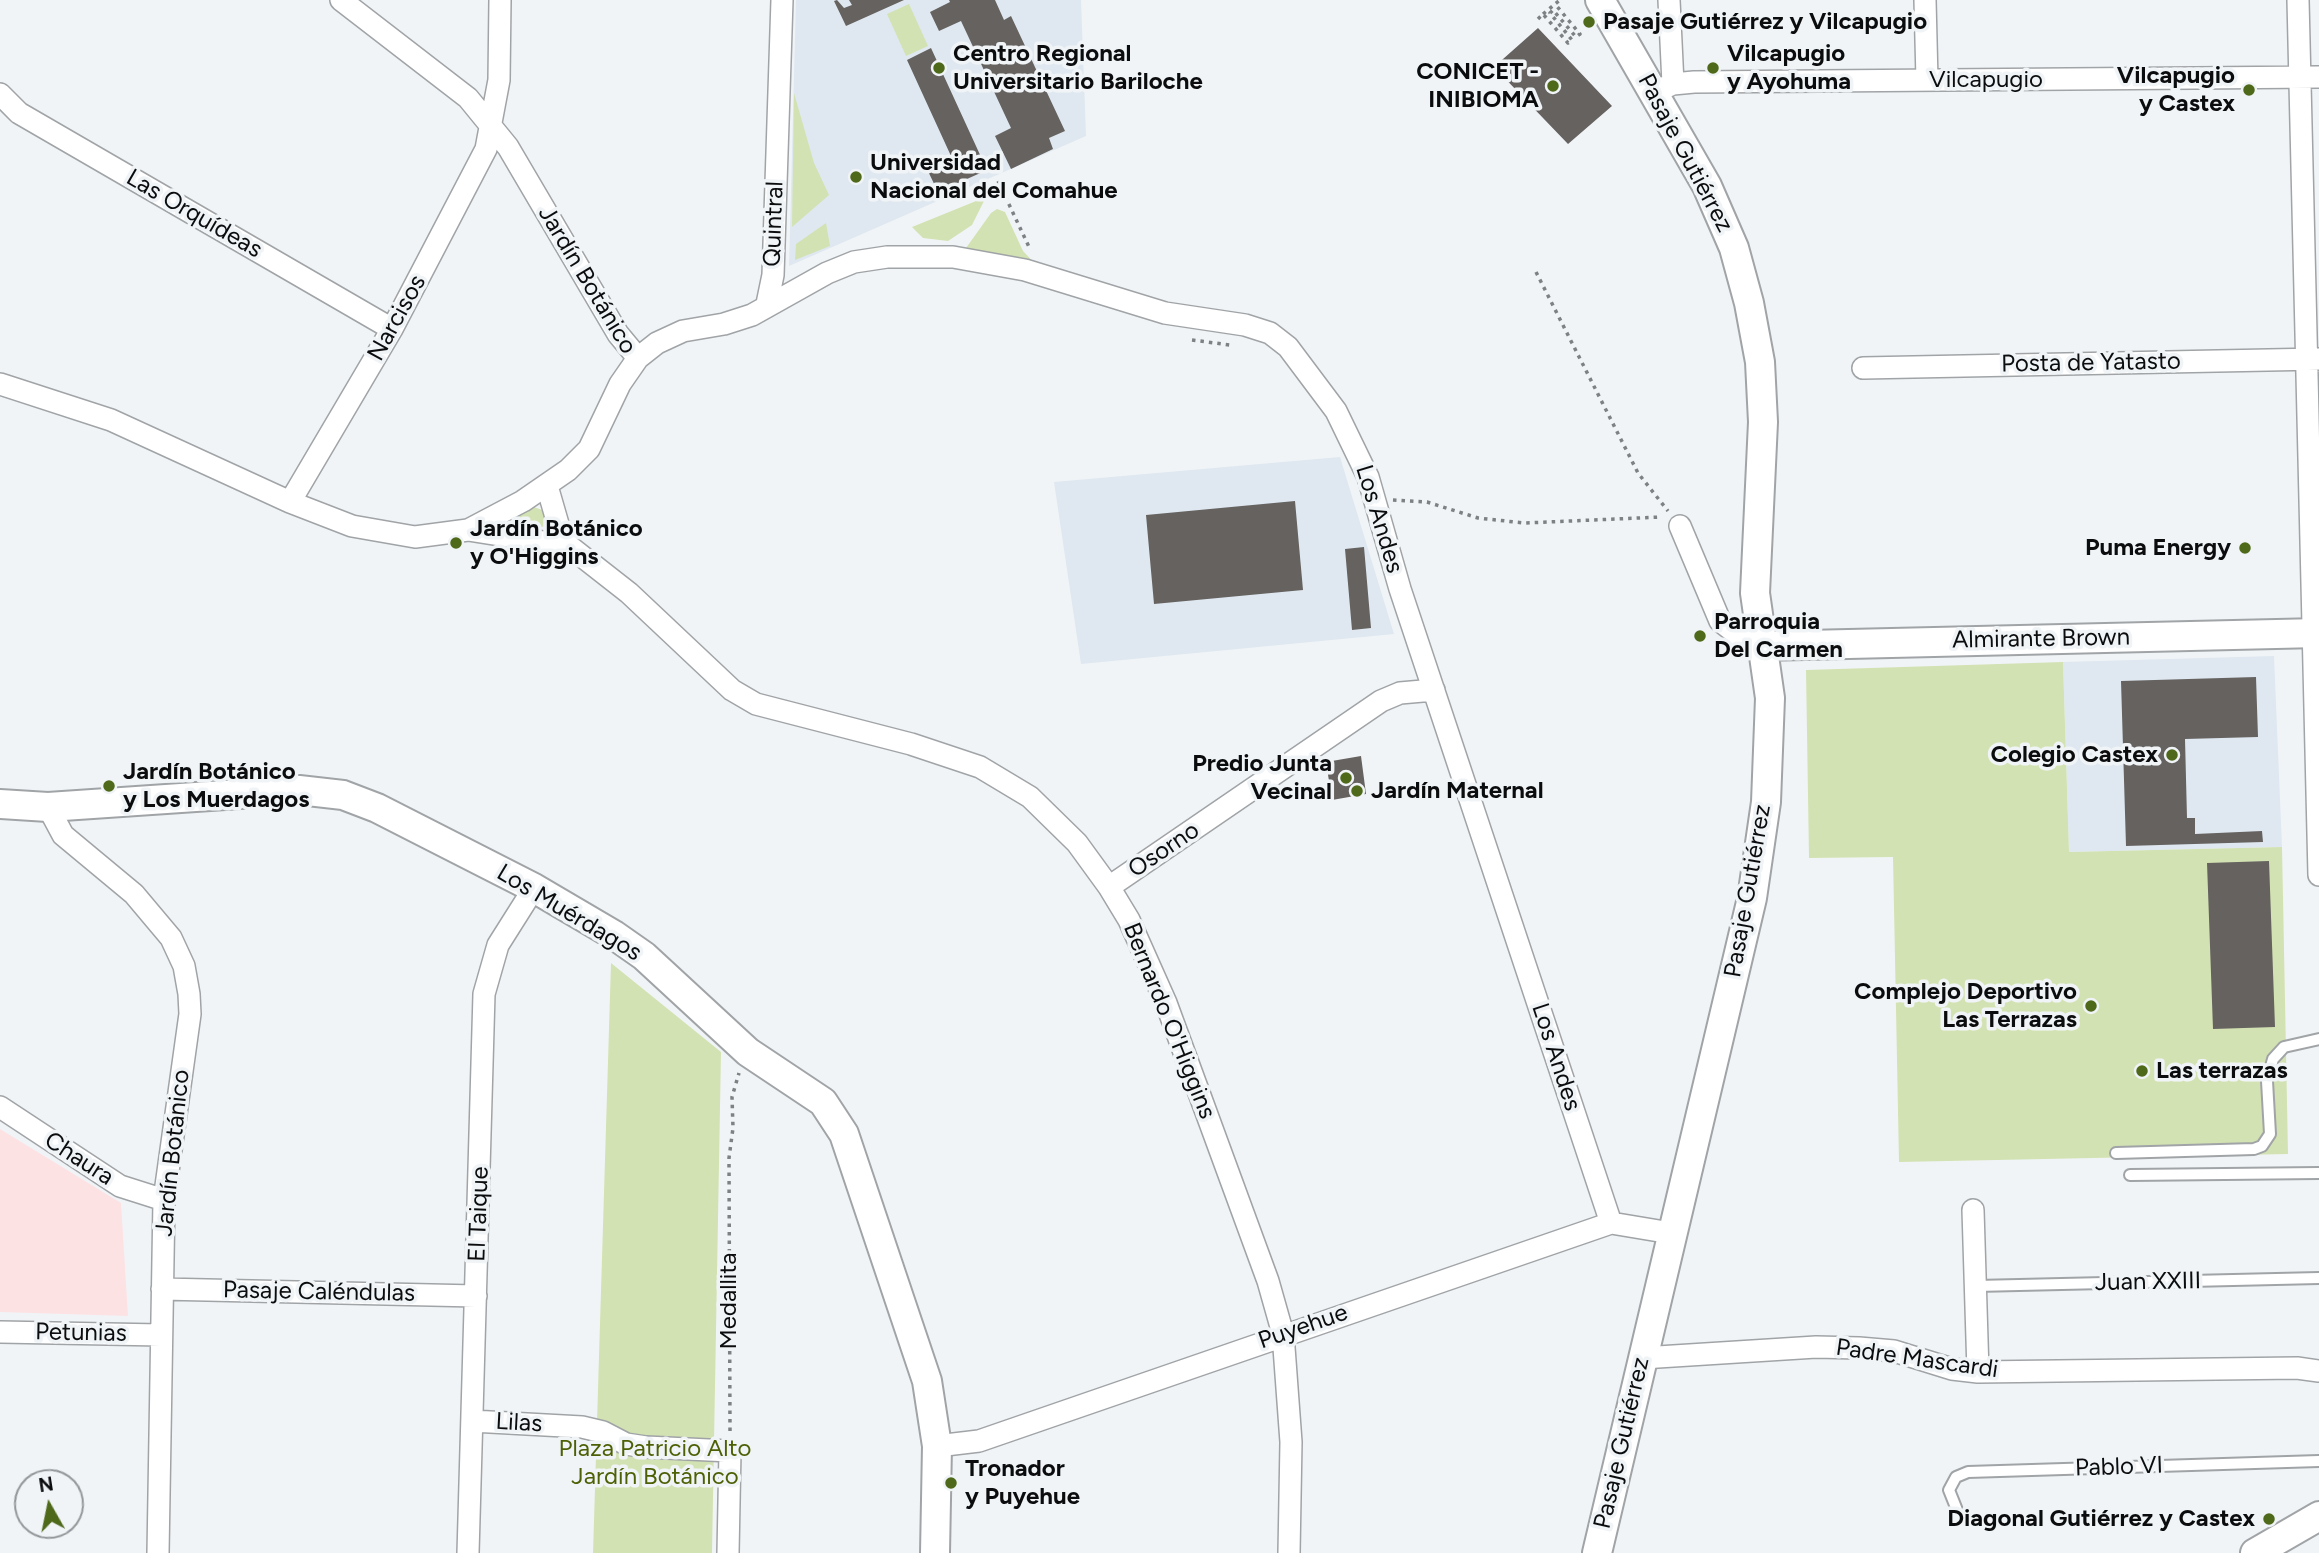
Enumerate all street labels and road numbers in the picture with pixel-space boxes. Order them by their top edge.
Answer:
street label: Vilcapugio [1929,66,2043,94]
street label: Pasaje Gutiérrez [1631,69,1739,237]
street label: Las Orquídeas [121,164,267,264]
street label: Quintral [758,181,790,267]
street label: Jardín Botánico [532,201,642,359]
street label: Narcisos [362,270,432,366]
street label: Posta de Yatasto [2001,347,2181,379]
street label: Los Andes [1349,461,1409,577]
street label: Almirante Brown [1952,623,2130,655]
street label: Pasaje Gutiérrez [1719,802,1777,980]
street label: Osorno [1123,816,1205,884]
street label: Los Muérdagos [491,858,647,968]
street label: Bernardo O'Higgins [1117,919,1221,1123]
street label: Los Andes [1525,1000,1587,1114]
street label: Jardín Botánico [150,1068,196,1238]
street label: Chaura [39,1126,119,1192]
street label: El Taique [463,1166,495,1262]
street label: Medallita [715,1252,743,1350]
street label: Juan XXIII [2095,1267,2201,1297]
street label: Pasaje Caléndulas [223,1276,415,1308]
street label: Puyehue [1255,1298,1351,1356]
street label: Petunias [35,1318,127,1348]
street label: Padre Mascardi [1834,1333,2000,1385]
street label: Pasaje Gutiérrez [1588,1354,1656,1532]
street label: Lilas [495,1407,543,1439]
street label: Pablo VI [2074,1451,2164,1483]

